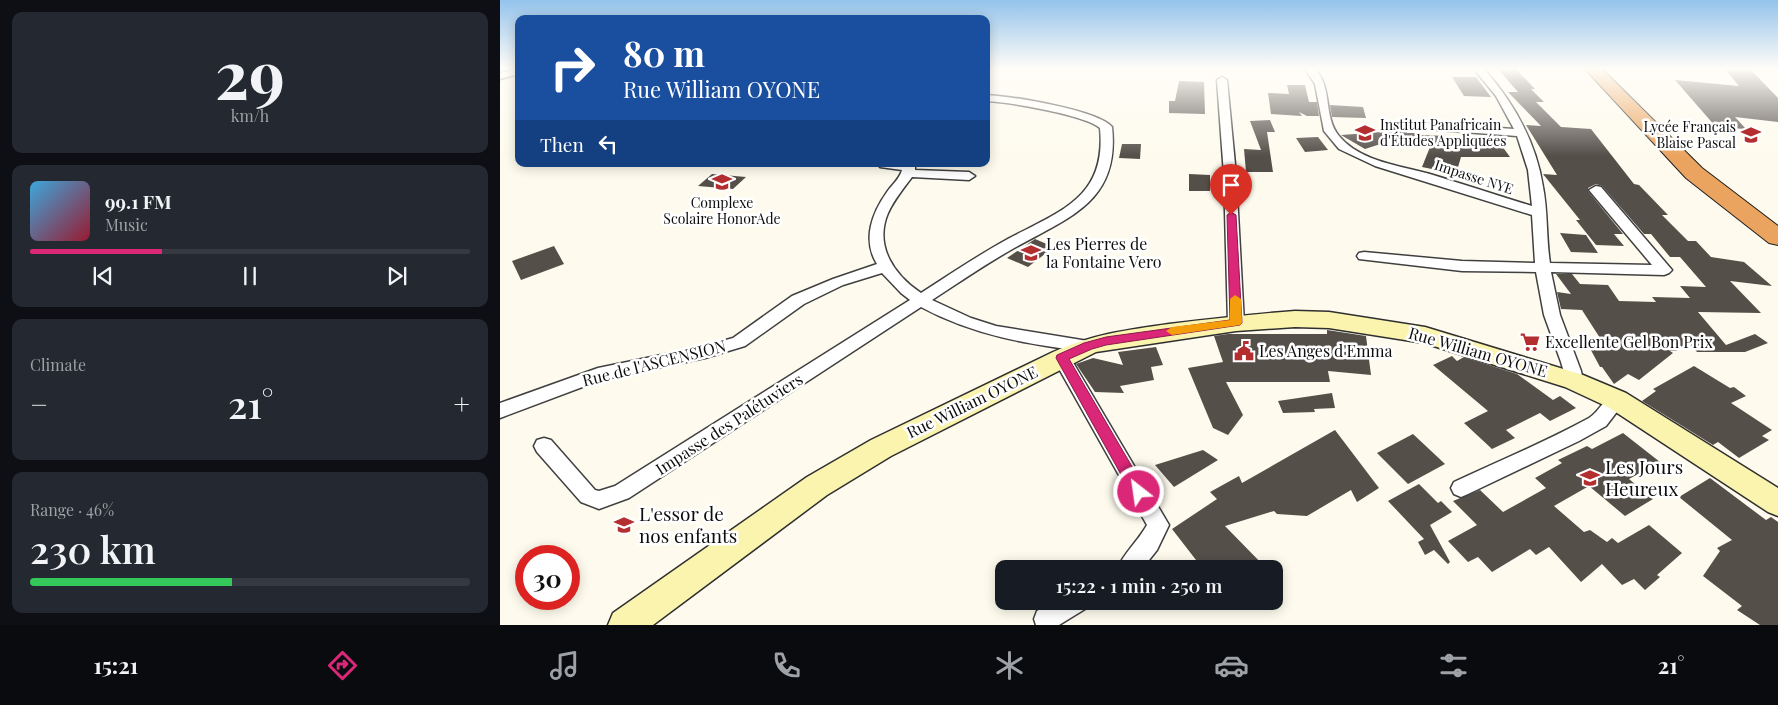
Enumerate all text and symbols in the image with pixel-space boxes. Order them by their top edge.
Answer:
text: 29 [215,29,285,115]
text: 80 m [623,29,705,76]
icon: right [540,35,605,100]
text: Rue William OYONE [623,74,820,104]
text: km/h [231,105,269,126]
place label: Institut Panafricain d'Études Appliquées [1380,115,1507,150]
place label: Lycée Français Blaise Pascal [1644,117,1736,152]
school or university icon: Institut Panafricain d'Études Appliquées [1354,122,1376,144]
school or university icon: Lycée Français Blaise Pascal [1740,124,1762,146]
icon: left [594,130,622,158]
text: Then [540,131,584,157]
street label: Impasse NYE [1432,155,1516,198]
pin [1210,164,1252,215]
school or university icon: Complexe Scolaire HonorAde [711,171,733,193]
icon: arrive [1217,171,1245,199]
text: 99.1 FM [105,188,172,214]
place label: Complexe Scolaire HonorAde [663,193,781,228]
text: Music [105,214,148,235]
place label: Les Pierres de la Fontaine Vero [1046,233,1162,272]
school or university icon: Les Pierres de la Fontaine Vero [1020,242,1042,264]
icon: previous [89,262,117,290]
icon: pause [236,262,264,290]
icon: next [383,262,411,290]
street label: Rue William OYONE [1406,322,1550,381]
supermarket icon: Excellente Gel Bon Prix [1519,331,1541,353]
place label: Excellente Gel Bon Prix [1545,331,1713,352]
street label: Rue de l'ASCENSION [580,335,728,391]
public building icon: Les Anges d'Emma [1233,340,1255,362]
place label: Les Anges d'Emma [1259,340,1393,361]
text: Climate [30,354,86,375]
street label: Rue William OYONE [903,361,1041,442]
street label: Impasse des Palétuviers [651,368,806,479]
text: 21° [228,378,274,429]
text: − [30,385,48,422]
text: + [454,385,470,422]
place label: Les Jours Heureux [1605,453,1683,501]
position arrow [1112,465,1164,517]
school or university icon: Les Jours Heureux [1579,467,1601,489]
text: Range · 46% [30,499,114,520]
place label: L'essor de nos enfants [639,500,737,548]
school or university icon: L'essor de nos enfants [613,514,635,536]
text: 230 km [30,523,156,574]
speed limit sign: 30 [515,545,580,610]
text: 15:22 · 1 min · 250 m [1056,572,1222,598]
icon: directions [325,648,360,683]
icon: music [547,648,582,683]
icon: phone [769,648,804,683]
icon: climate [992,648,1027,683]
icon: car [1214,648,1249,683]
icon: filters [1436,648,1471,683]
text: 15:21 [94,650,138,680]
text: 21° [1658,650,1684,680]

